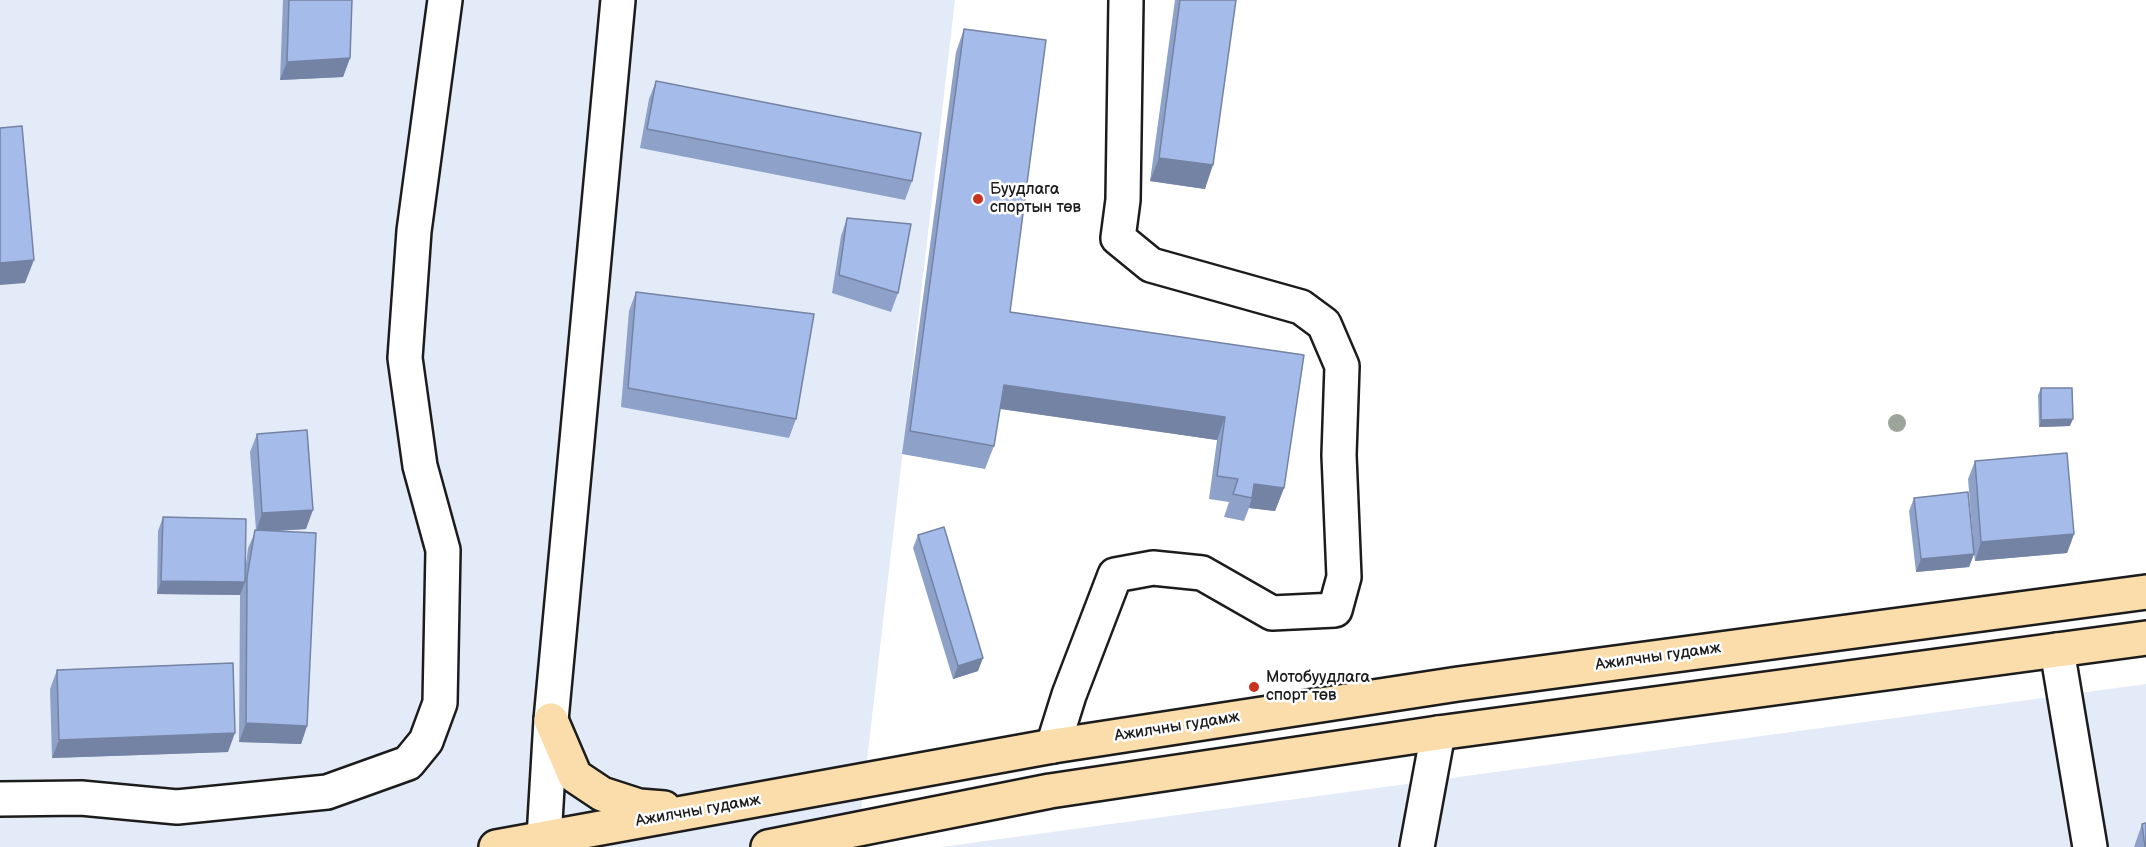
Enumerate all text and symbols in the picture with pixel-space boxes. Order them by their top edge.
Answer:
place label: Буудлага спортын төв [990,180,1081,218]
marker: Буудлага спортын төв [971,192,985,206]
street label: Ажилчны гудамж [1594,639,1722,675]
place label: Мотобуудлага спорт төв [1266,668,1370,706]
marker: Мотобуудлага спорт төв [1247,680,1261,694]
street label: Ажилчны гудамж [1113,708,1241,746]
street label: Ажилчны гудамж [634,791,762,831]

